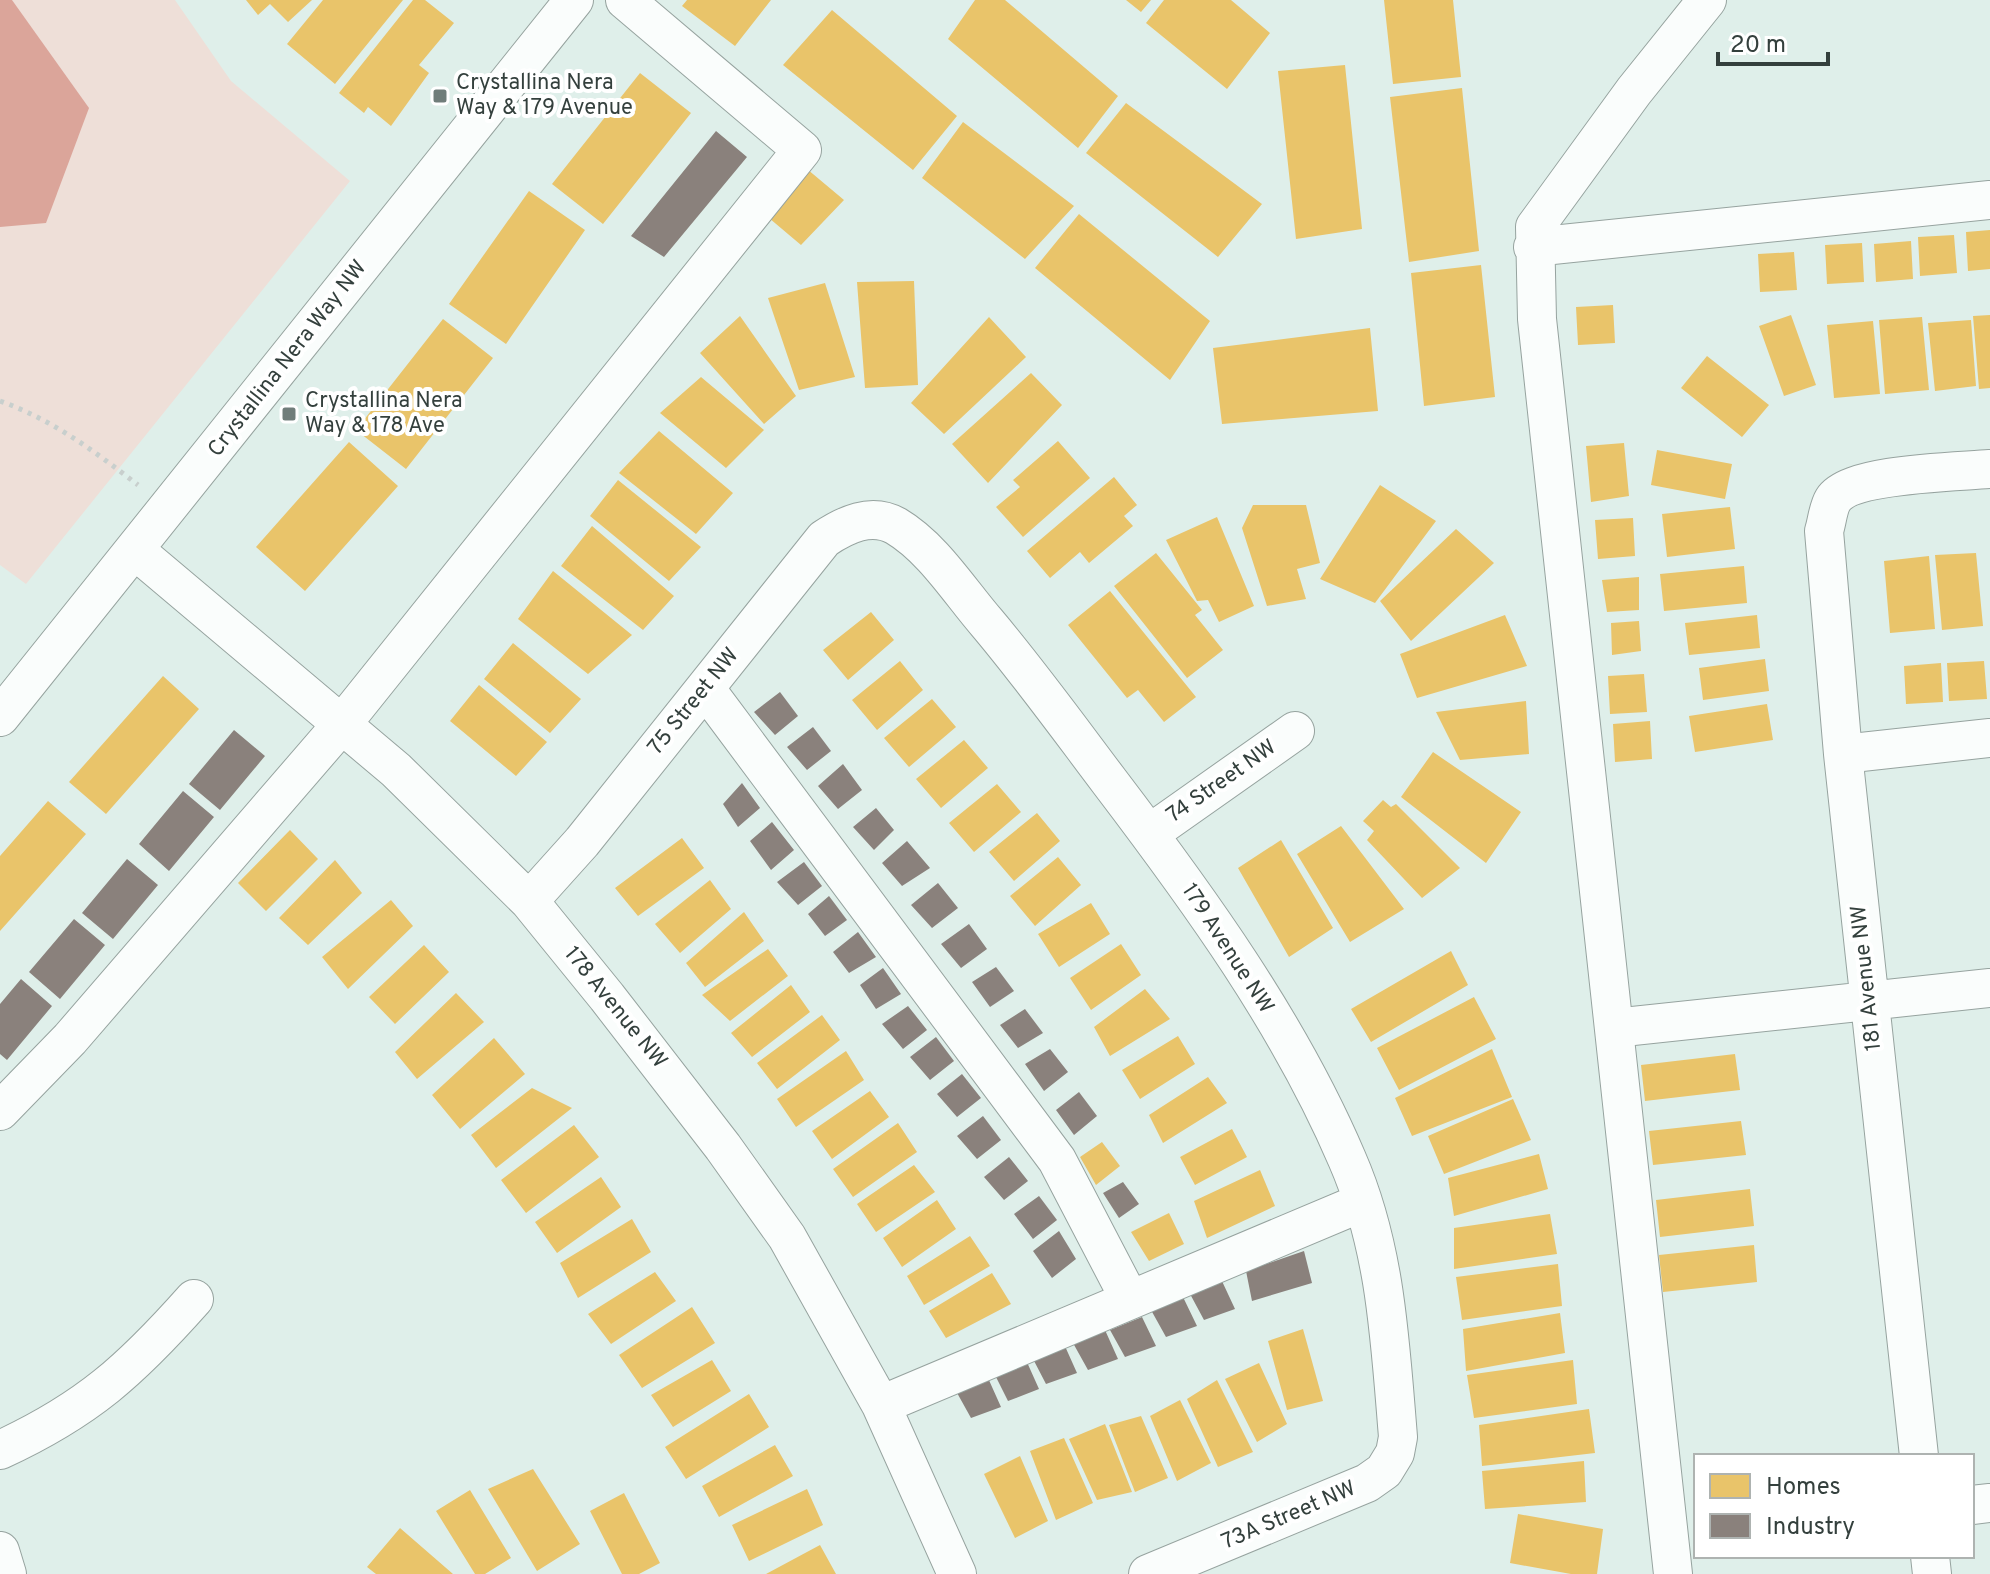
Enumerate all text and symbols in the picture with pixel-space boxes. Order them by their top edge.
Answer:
scale bar [1718,16,1828,66]
text: 20 m [1730,31,1786,61]
place label: Crystallina Nera Way & 179 Avenue [456,70,633,122]
marker: Crystallina Nera Way & 179 Avenue [431,87,449,105]
street label: Crystallina Nera Way NW [203,255,373,463]
place label: Crystallina Nera Way & 178 Ave [305,388,463,440]
marker: Crystallina Nera Way & 178 Ave [280,405,298,423]
street label: 75 Street NW [643,643,745,761]
street label: 74 Street NW [1162,734,1282,830]
street label: 179 Avenue NW [1175,879,1279,1019]
street label: 181 Avenue NW [1846,904,1888,1052]
street label: 178 Avenue NW [558,942,672,1074]
legend [1694,1454,1974,1558]
text: Homes [1766,1473,1841,1503]
street label: 73A Street NW [1218,1476,1360,1556]
text: Industry [1766,1513,1855,1543]

